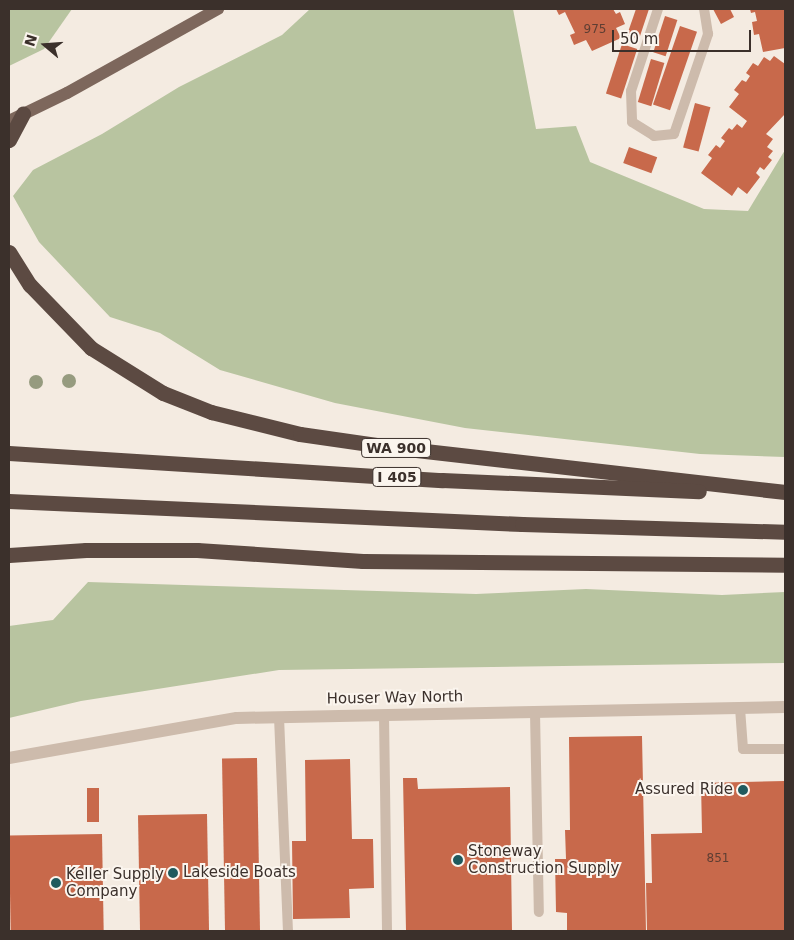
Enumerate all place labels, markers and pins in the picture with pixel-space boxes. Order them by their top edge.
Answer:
place label: Assured Ride [635,781,733,799]
marker: Assured Ride [737,784,749,796]
place label: Stoneway Construction Supply [468,842,619,877]
marker: Stoneway Construction Supply [452,854,464,866]
place label: Lakeside Boats [183,864,296,882]
place label: Keller Supply Company [66,865,164,900]
marker: Lakeside Boats [167,867,179,879]
marker: Keller Supply Company [50,877,62,889]

